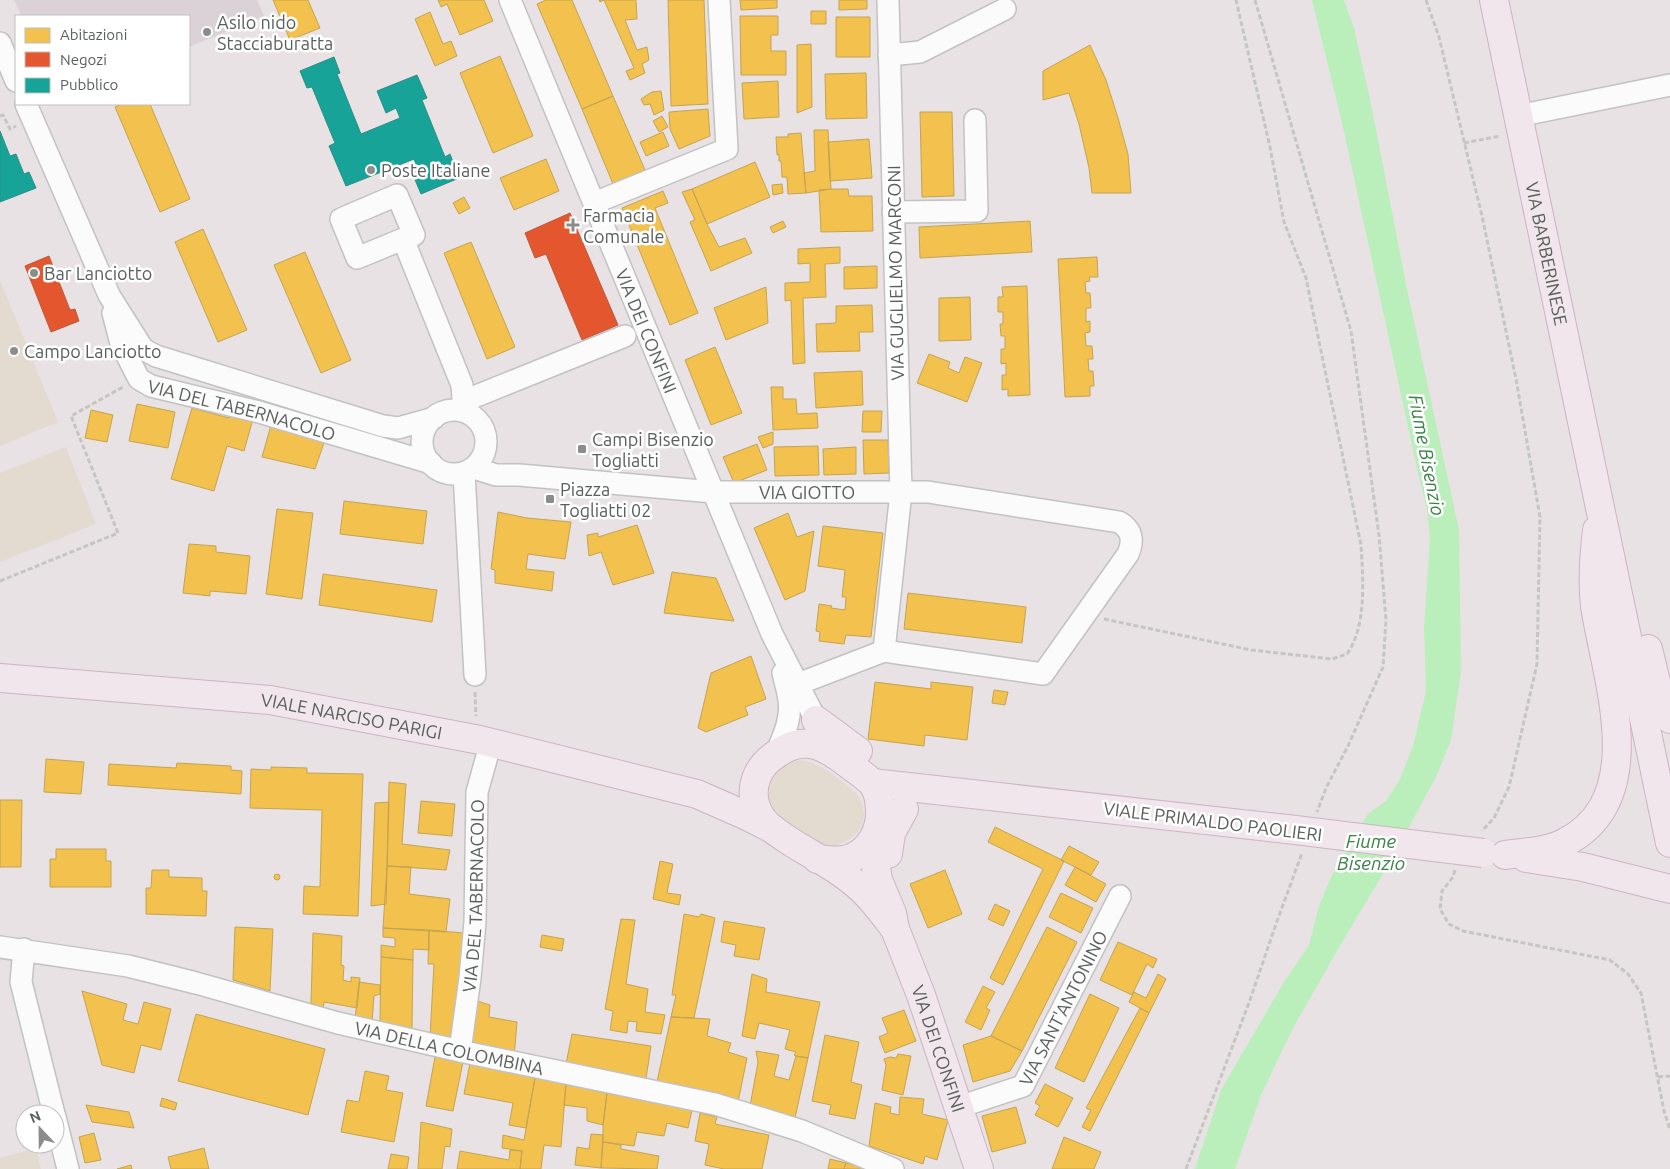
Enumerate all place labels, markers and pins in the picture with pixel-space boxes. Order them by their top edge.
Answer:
place label: Asilo nido Stacciaburatta [217,12,333,53]
marker: Asilo nido Stacciaburatta [201,26,213,38]
place label: Poste Italiane [381,160,490,180]
marker: Poste Italiane [365,164,377,176]
place label: Farmacia Comunale [583,205,665,246]
marker: Farmacia Comunale [567,219,579,231]
place label: Bar Lanciotto [44,263,152,283]
marker: Bar Lanciotto [28,267,40,279]
place label: Campo Lanciotto [24,341,162,361]
marker: Campo Lanciotto [8,345,20,357]
place label: Campi Bisenzio Togliatti [592,429,714,470]
marker: Campi Bisenzio Togliatti [576,443,588,455]
place label: Piazza Togliatti 02 [560,479,651,520]
marker: Piazza Togliatti 02 [544,493,556,505]

